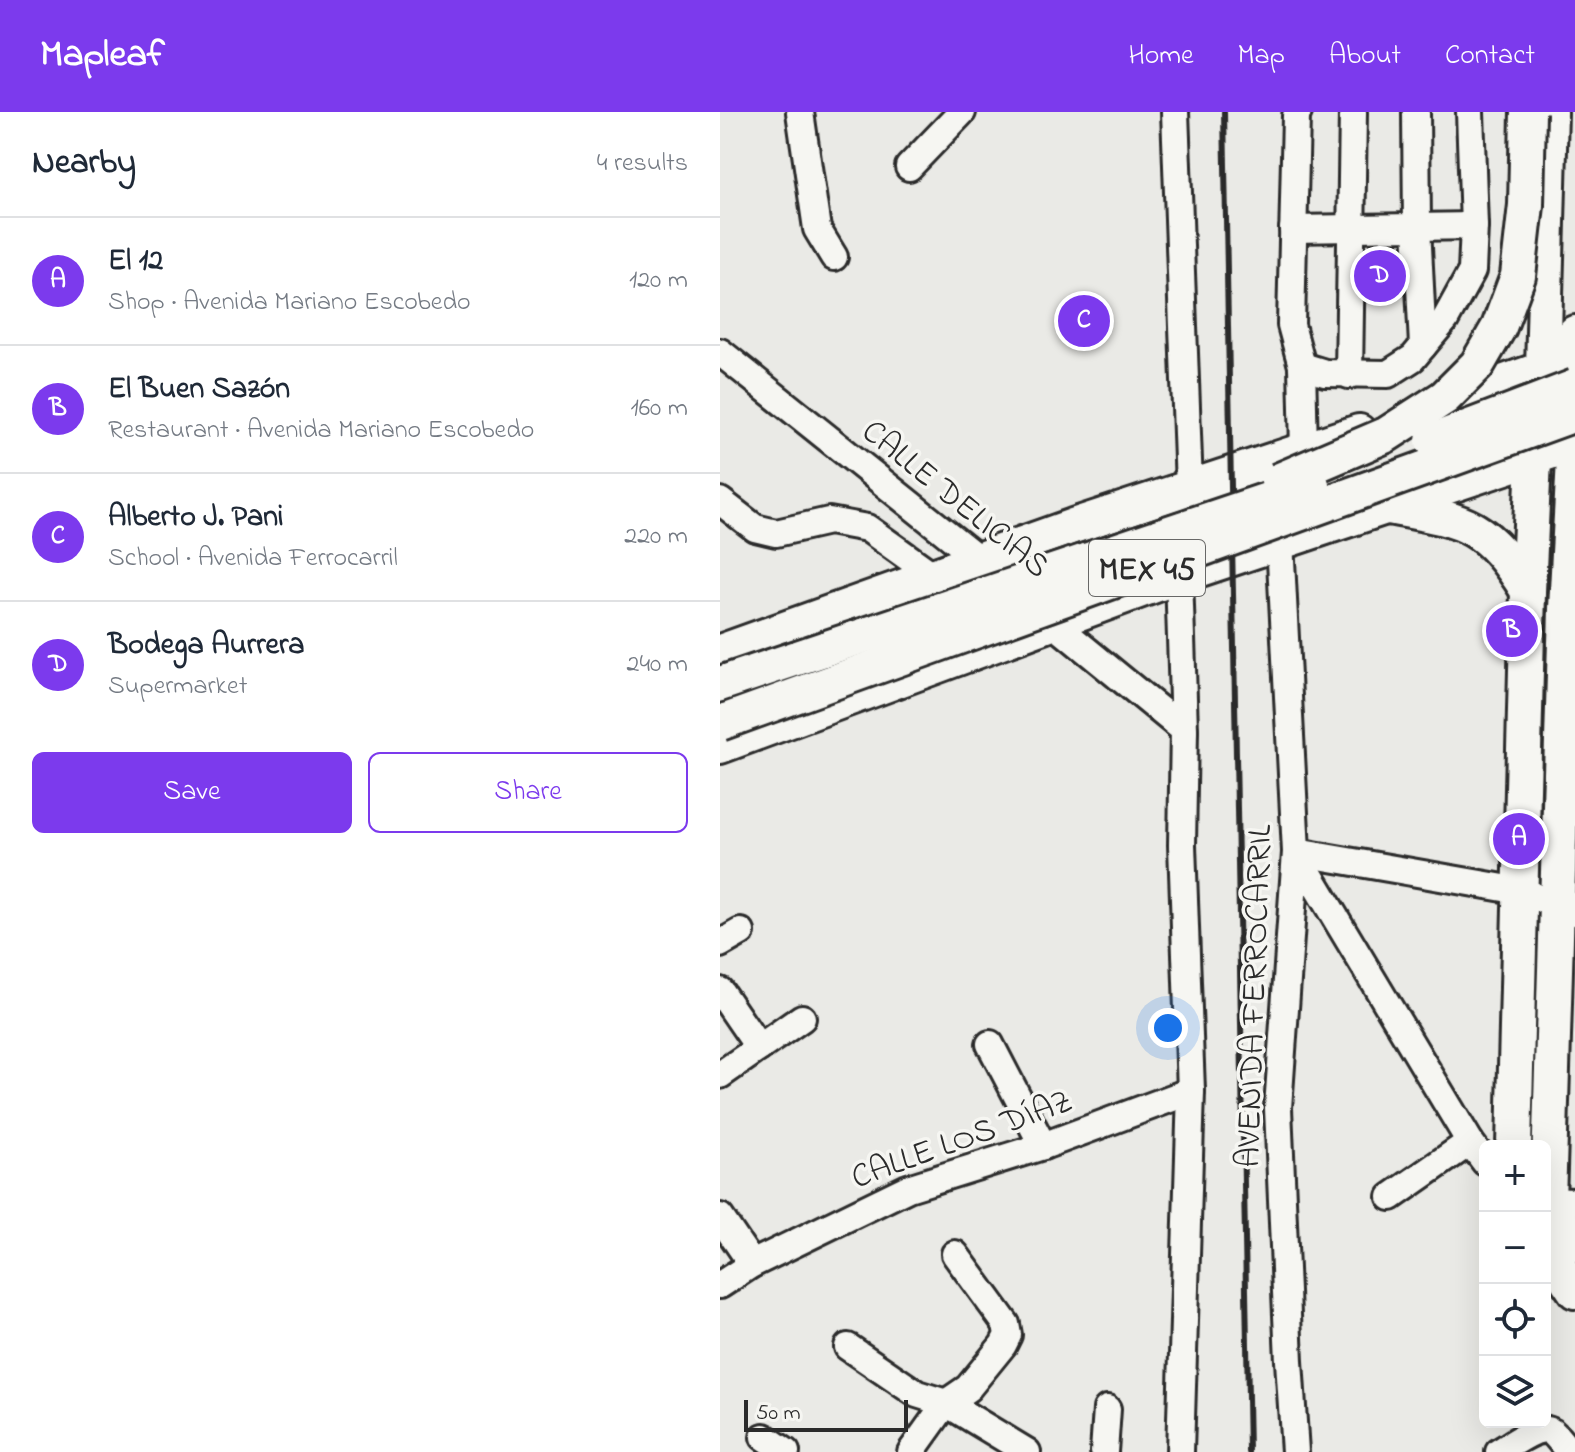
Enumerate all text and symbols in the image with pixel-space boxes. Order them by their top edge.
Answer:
text: Mapleaf [40,28,165,84]
text: Home [1128,36,1194,77]
text: Map [1238,36,1285,77]
text: About [1329,36,1401,77]
text: Contact [1445,36,1535,77]
text: Nearby [32,139,136,189]
text: 4 results [597,145,688,183]
text: El 12 [108,240,163,284]
pin: D [1354,246,1406,306]
text: A [50,262,66,300]
text: 120 m [629,262,688,300]
text: Shop · Avenida Mariano Escobedo [108,284,471,322]
pin: C [1058,291,1110,351]
text: El Buen Sazón [108,368,290,412]
text: B [49,390,67,428]
text: 160 m [630,390,688,428]
street label: CALLE DELICIAS [850,408,1059,592]
text: Restaurant · Avenida Mariano Escobedo [108,412,534,450]
text: Alberto J. Pani [108,496,284,540]
text: C [51,518,65,556]
text: 220 m [624,518,688,556]
text: School · Avenida Ferrocarril [108,540,398,578]
road number: MEX 45 [1089,540,1205,596]
pin: B [1486,601,1538,661]
text: Bodega Aurrera [108,624,304,668]
text: D [48,646,68,684]
text: 240 m [626,646,688,684]
text: Supermarket [108,668,247,706]
button: Save [32,752,352,833]
button: Share [368,752,688,833]
pin: A [1493,809,1545,869]
street label: AVENIDA FERROCARRIL [1225,823,1287,1169]
your location [1148,1008,1188,1048]
street label: CALLE LOS DÍAZ [845,1078,1080,1204]
map controls [1479,1140,1551,1428]
button: + [1479,1140,1551,1212]
button: − [1479,1212,1551,1284]
button: locate [1479,1284,1551,1356]
button: layers [1479,1356,1551,1428]
scale bar [744,1396,908,1432]
text: 50 m [756,1398,801,1430]

